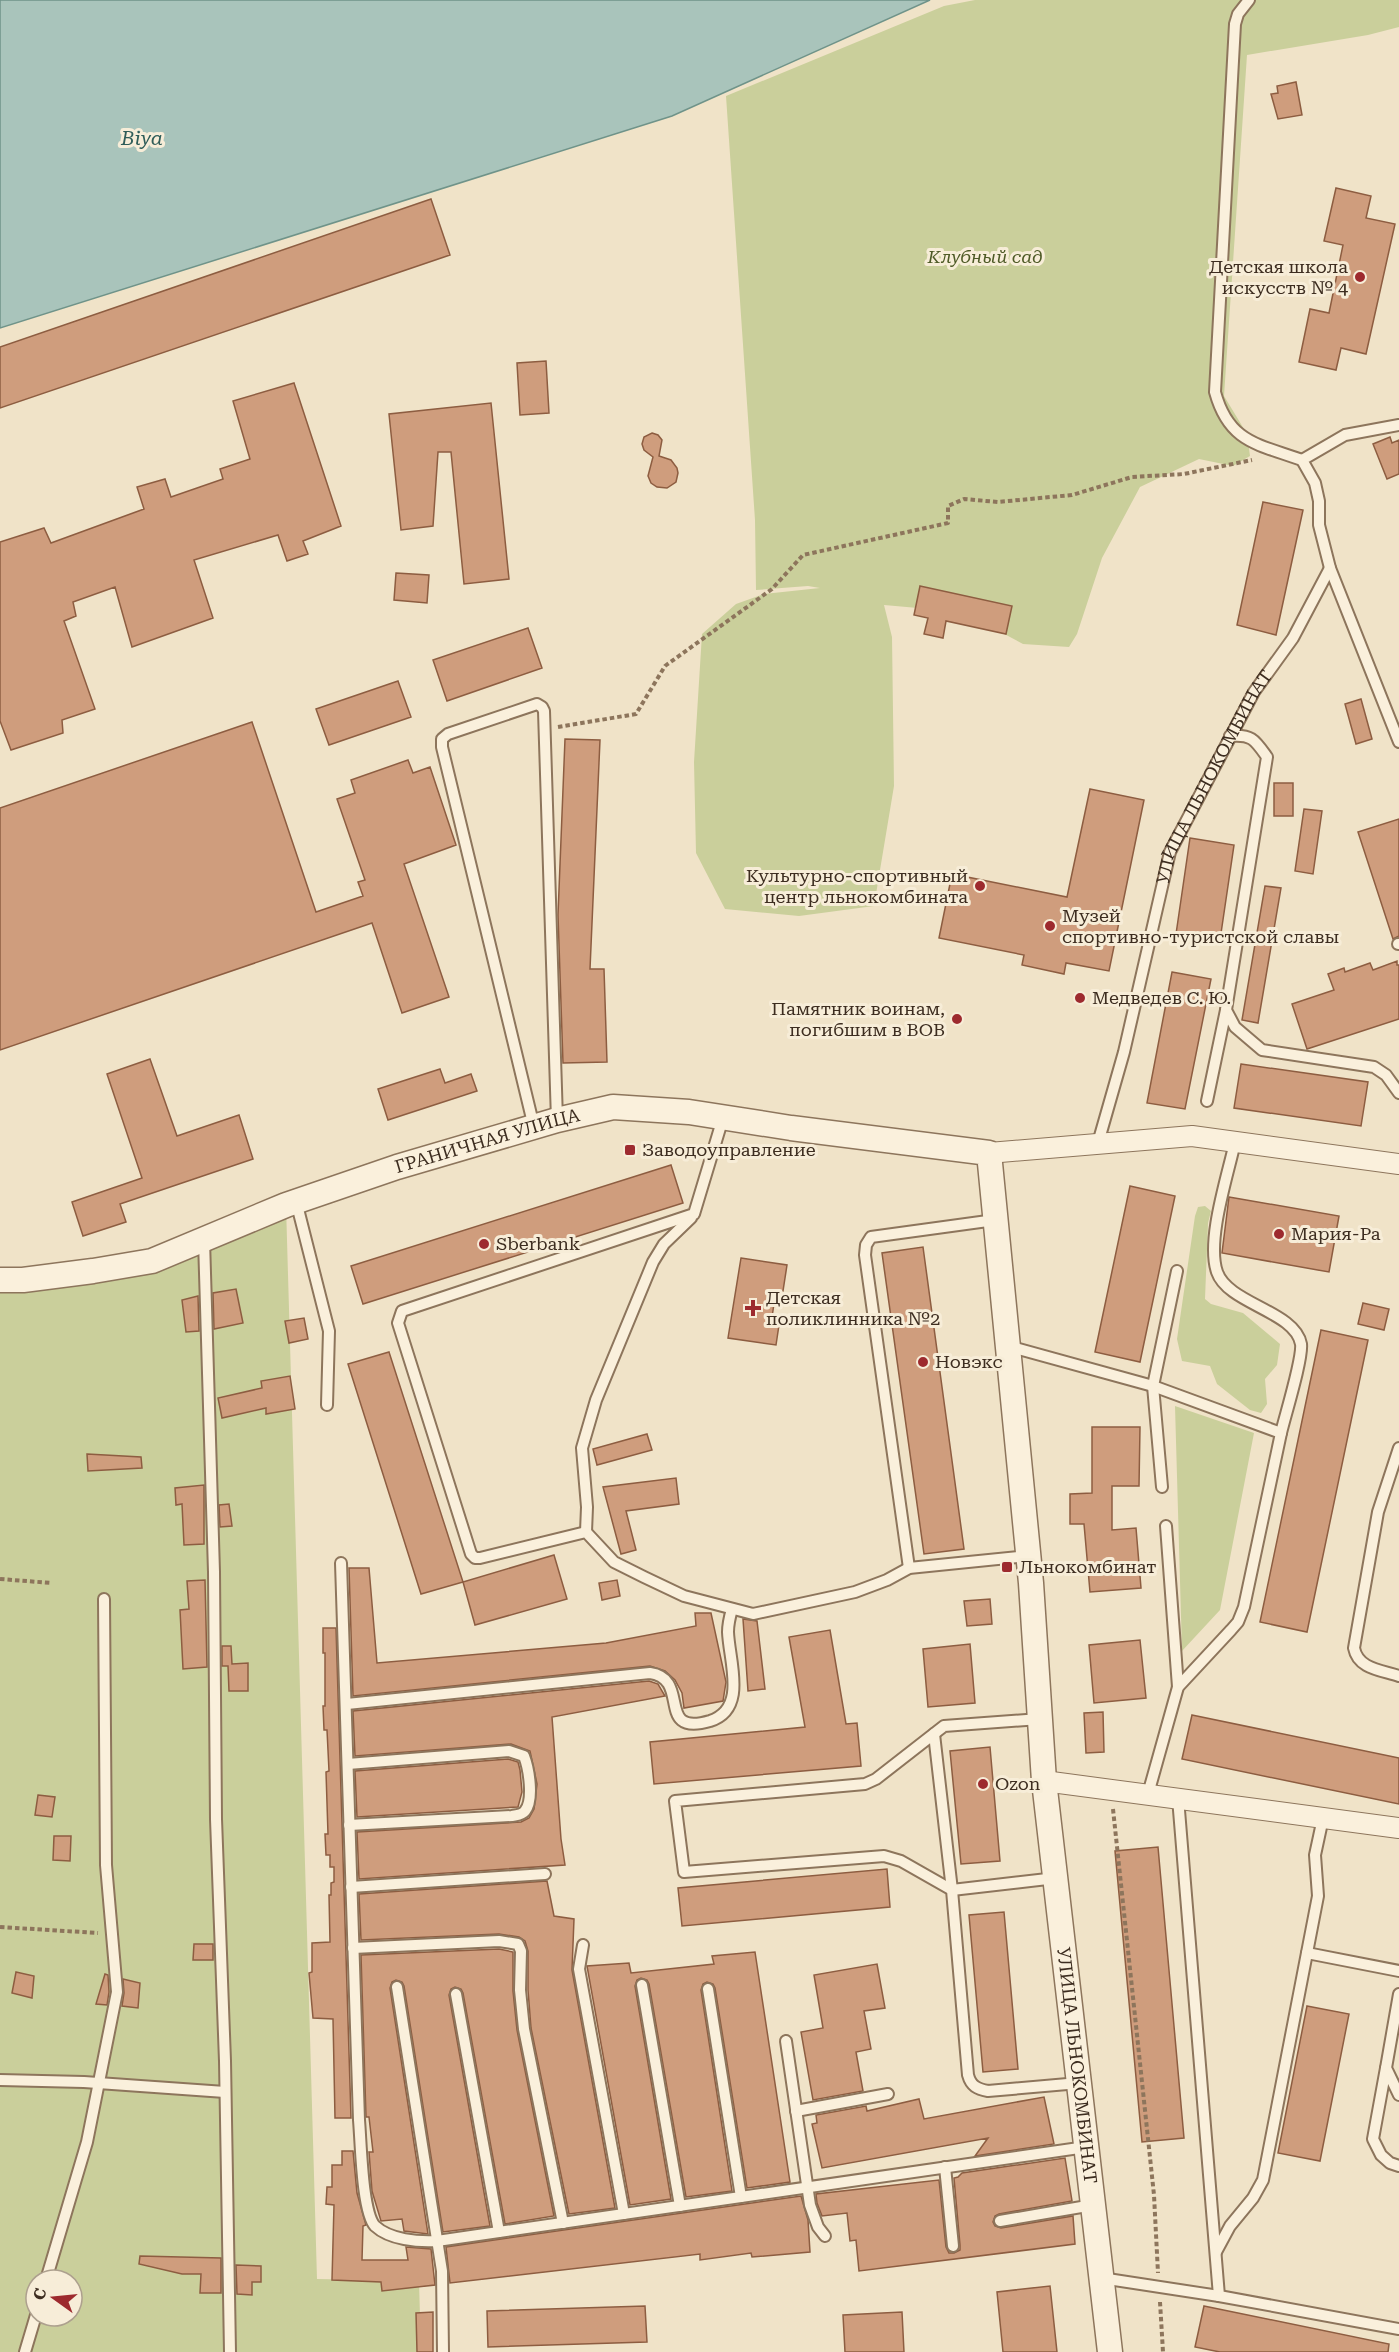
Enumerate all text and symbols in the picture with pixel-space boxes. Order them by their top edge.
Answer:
water label: Biya [120,126,163,150]
park label: Клубный сад [926,246,1043,267]
place label: Детская школа искусств № 4 [1209,256,1348,298]
marker: Детская школа искусств № 4 [1353,270,1367,284]
street label: УЛИЦА ЛЬНОКОМБИНАТ [1152,666,1276,886]
place label: Культурно-спортивный центр льнокомбината [746,865,968,907]
marker: Культурно-спортивный центр льнокомбината [973,879,987,893]
place label: Музей спортивно-туристской славы [1062,905,1340,947]
marker: Музей спортивно-туристской славы [1043,919,1057,933]
place label: Медведев С. Ю. [1092,987,1231,1008]
marker: Медведев С. Ю. [1073,991,1087,1005]
place label: Памятник воинам, погибшим в ВОВ [771,998,945,1040]
marker: Памятник воинам, погибшим в ВОВ [950,1012,964,1026]
street label: ГРАНИЧНАЯ УЛИЦА [392,1104,582,1177]
place label: Заводоуправление [642,1139,816,1160]
marker: Заводоуправление [623,1143,637,1157]
place label: Мария-Ра [1291,1223,1381,1244]
marker: Мария-Ра [1272,1227,1286,1241]
place label: Sberbank [496,1233,580,1254]
marker: Sberbank [477,1237,491,1251]
place label: Детская поликлинника №2 [766,1287,940,1329]
marker: Детская поликлинника №2 [744,1299,762,1317]
place label: Новэкс [935,1351,1003,1372]
marker: Новэкс [916,1355,930,1369]
place label: Льнокомбинат [1019,1556,1157,1577]
marker: Льнокомбинат [1000,1560,1014,1574]
place label: Ozon [995,1773,1041,1794]
marker: Ozon [976,1777,990,1791]
street label: УЛИЦА ЛЬНОКОМБИНАТ [1053,1946,1101,2185]
north arrow [24,2268,84,2328]
text: С [29,2286,51,2302]

